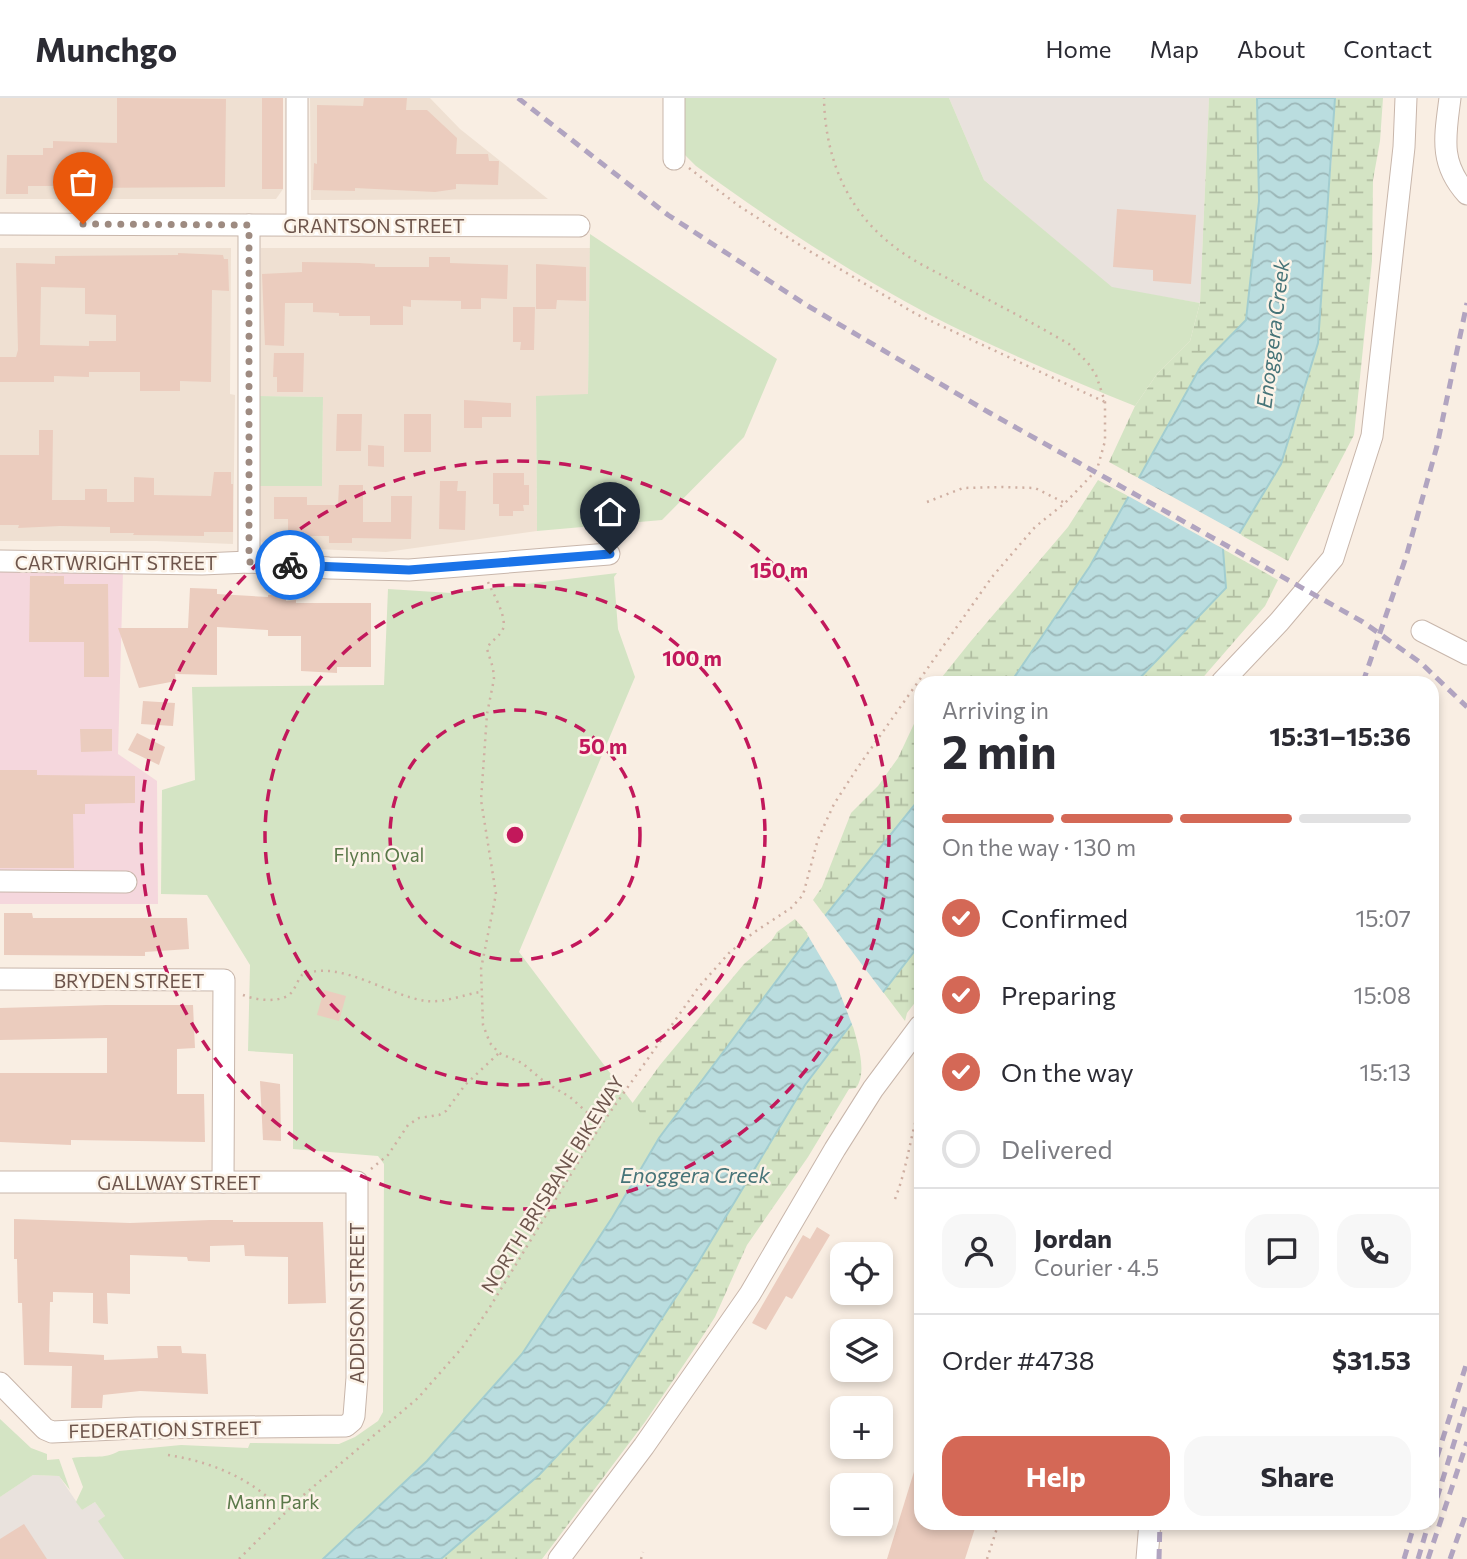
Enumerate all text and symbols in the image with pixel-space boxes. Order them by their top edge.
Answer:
text: Munchgo [35,28,177,69]
text: Home [1046,34,1112,63]
text: Map [1150,34,1199,63]
text: About [1237,34,1305,63]
text: Contact [1343,34,1432,63]
pin [53,152,113,224]
icon: bag [64,163,102,201]
street label: GRANTSON STREET [283,214,465,237]
water label: Enoggera Creek [1250,258,1294,410]
pin [580,482,640,554]
icon: home [591,493,629,531]
courier [255,530,325,600]
icon: bike [271,546,309,584]
street label: CARTWRIGHT STREET [15,551,217,574]
text: 150 m [750,557,808,582]
text: 100 m [662,645,722,670]
text: Arriving in [942,696,1049,724]
text: 15:31–15:36 [1269,720,1411,751]
text: 2 min [942,722,1057,778]
text: 50 m [579,733,627,758]
centre of rings [503,823,527,847]
text: On the way · 130 m [942,833,1136,861]
park label: Flynn Oval [334,843,424,866]
icon: check [942,899,980,937]
text: Confirmed [1001,902,1128,933]
text: 15:07 [1355,904,1411,932]
street label: BRYDEN STREET [54,969,204,992]
icon: check [942,976,980,1014]
text: Preparing [1001,979,1116,1010]
text: 15:08 [1354,981,1411,1009]
icon: check [942,1053,980,1091]
text: On the way [1001,1056,1134,1087]
text: 15:13 [1360,1058,1411,1086]
street label: NORTH BRISBANE BIKEWAY [476,1071,628,1297]
text: Delivered [1001,1133,1112,1164]
water label: Enoggera Creek [620,1162,771,1187]
street label: GALLWAY STREET [97,1171,261,1194]
button: person [942,1214,1016,1288]
button: chat [1245,1214,1319,1288]
button: phone [1337,1214,1411,1288]
street label: ADDISON STREET [345,1222,368,1384]
text: Jordan [1034,1222,1112,1253]
map controls [830,1242,893,1536]
button: locate [830,1242,893,1305]
text: Courier · 4.5 [1034,1253,1159,1281]
button: layers [830,1319,893,1382]
text: Order #4738 [942,1344,1094,1375]
text: $31.53 [1332,1344,1411,1375]
button: + [830,1396,893,1459]
street label: FEDERATION STREET [68,1416,262,1442]
button: Help [942,1436,1170,1516]
button: Share [1184,1436,1411,1516]
button: − [830,1473,893,1536]
park label: Mann Park [226,1490,320,1513]

